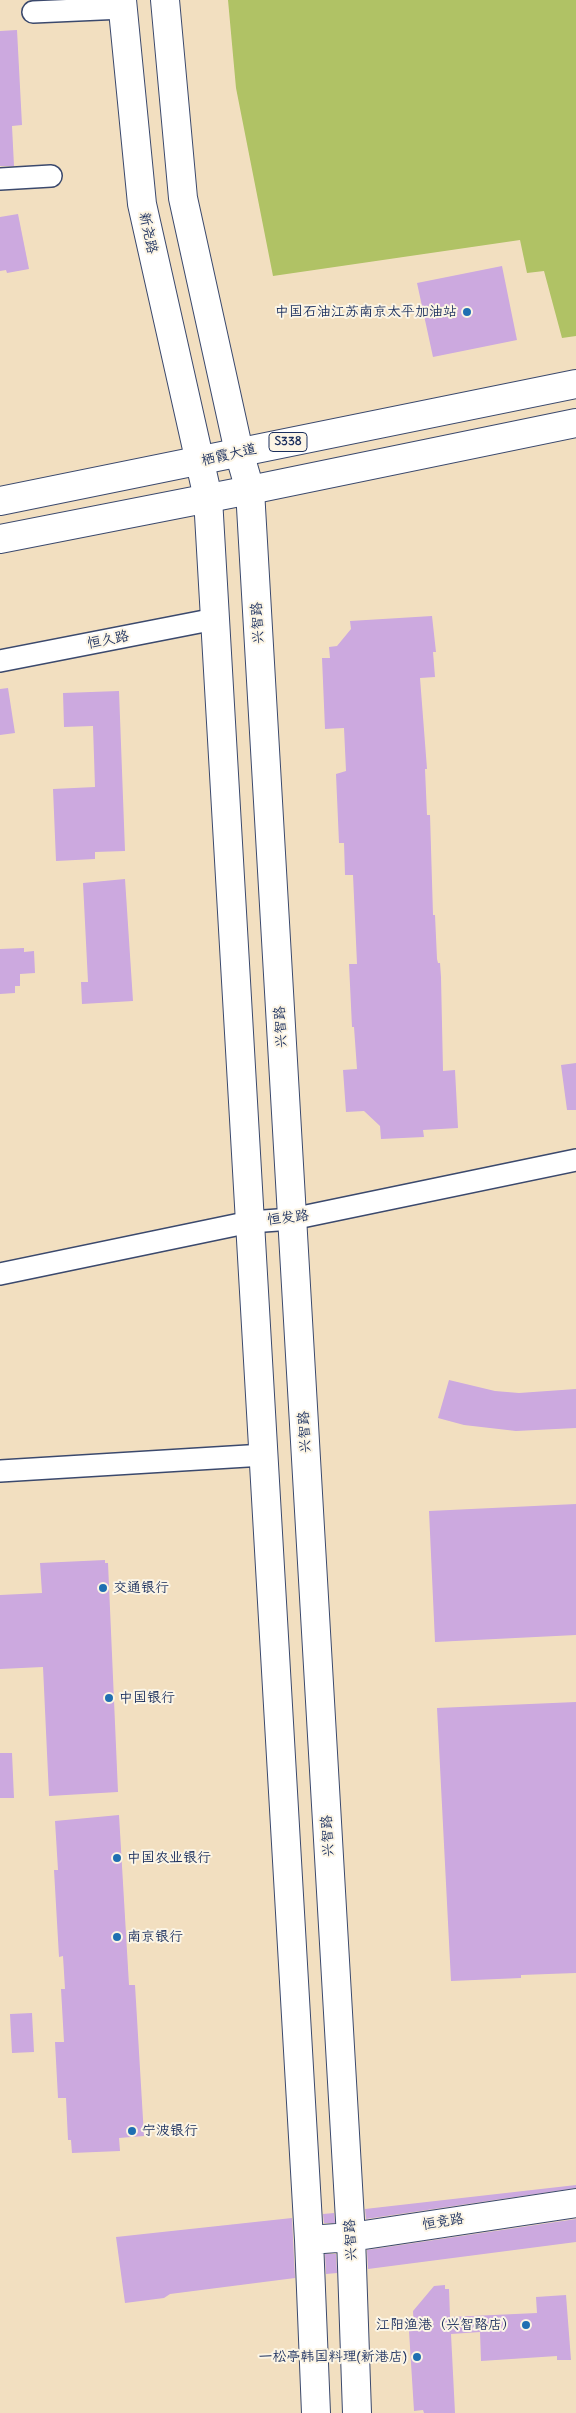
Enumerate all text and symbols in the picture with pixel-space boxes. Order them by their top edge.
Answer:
street label: 新尧路 [135,211,161,255]
place label: 中国石油江苏南京太平加油站 [275,304,457,320]
marker: 中国石油江苏南京太平加油站 [461,306,473,318]
road number: S338 [269,432,307,452]
street label: 栖霞大道 [200,441,258,469]
street label: 兴智路 [249,602,267,644]
street label: 恒久路 [86,628,130,652]
street label: 兴智路 [272,1006,290,1048]
street label: 恒发路 [266,1207,310,1229]
street label: 兴智路 [296,1411,314,1453]
place label: 交通银行 [113,1580,169,1596]
marker: 交通银行 [97,1582,109,1594]
place label: 中国银行 [119,1690,175,1706]
marker: 中国银行 [103,1692,115,1704]
street label: 兴智路 [319,1815,337,1857]
place label: 中国农业银行 [127,1850,211,1866]
marker: 中国农业银行 [111,1852,123,1864]
place label: 南京银行 [127,1929,183,1945]
marker: 南京银行 [111,1931,123,1943]
place label: 宁波银行 [142,2123,198,2139]
marker: 宁波银行 [126,2125,138,2137]
street label: 恒竞路 [421,2210,465,2234]
street label: 兴智路 [342,2219,360,2261]
place label: 江阳渔港（兴智路店） [376,2317,516,2333]
marker: 江阳渔港（兴智路店） [520,2319,532,2331]
place label: 一松亭韩国料理(新港店) [259,2349,407,2365]
marker: 一松亭韩国料理(新港店) [411,2351,423,2363]

